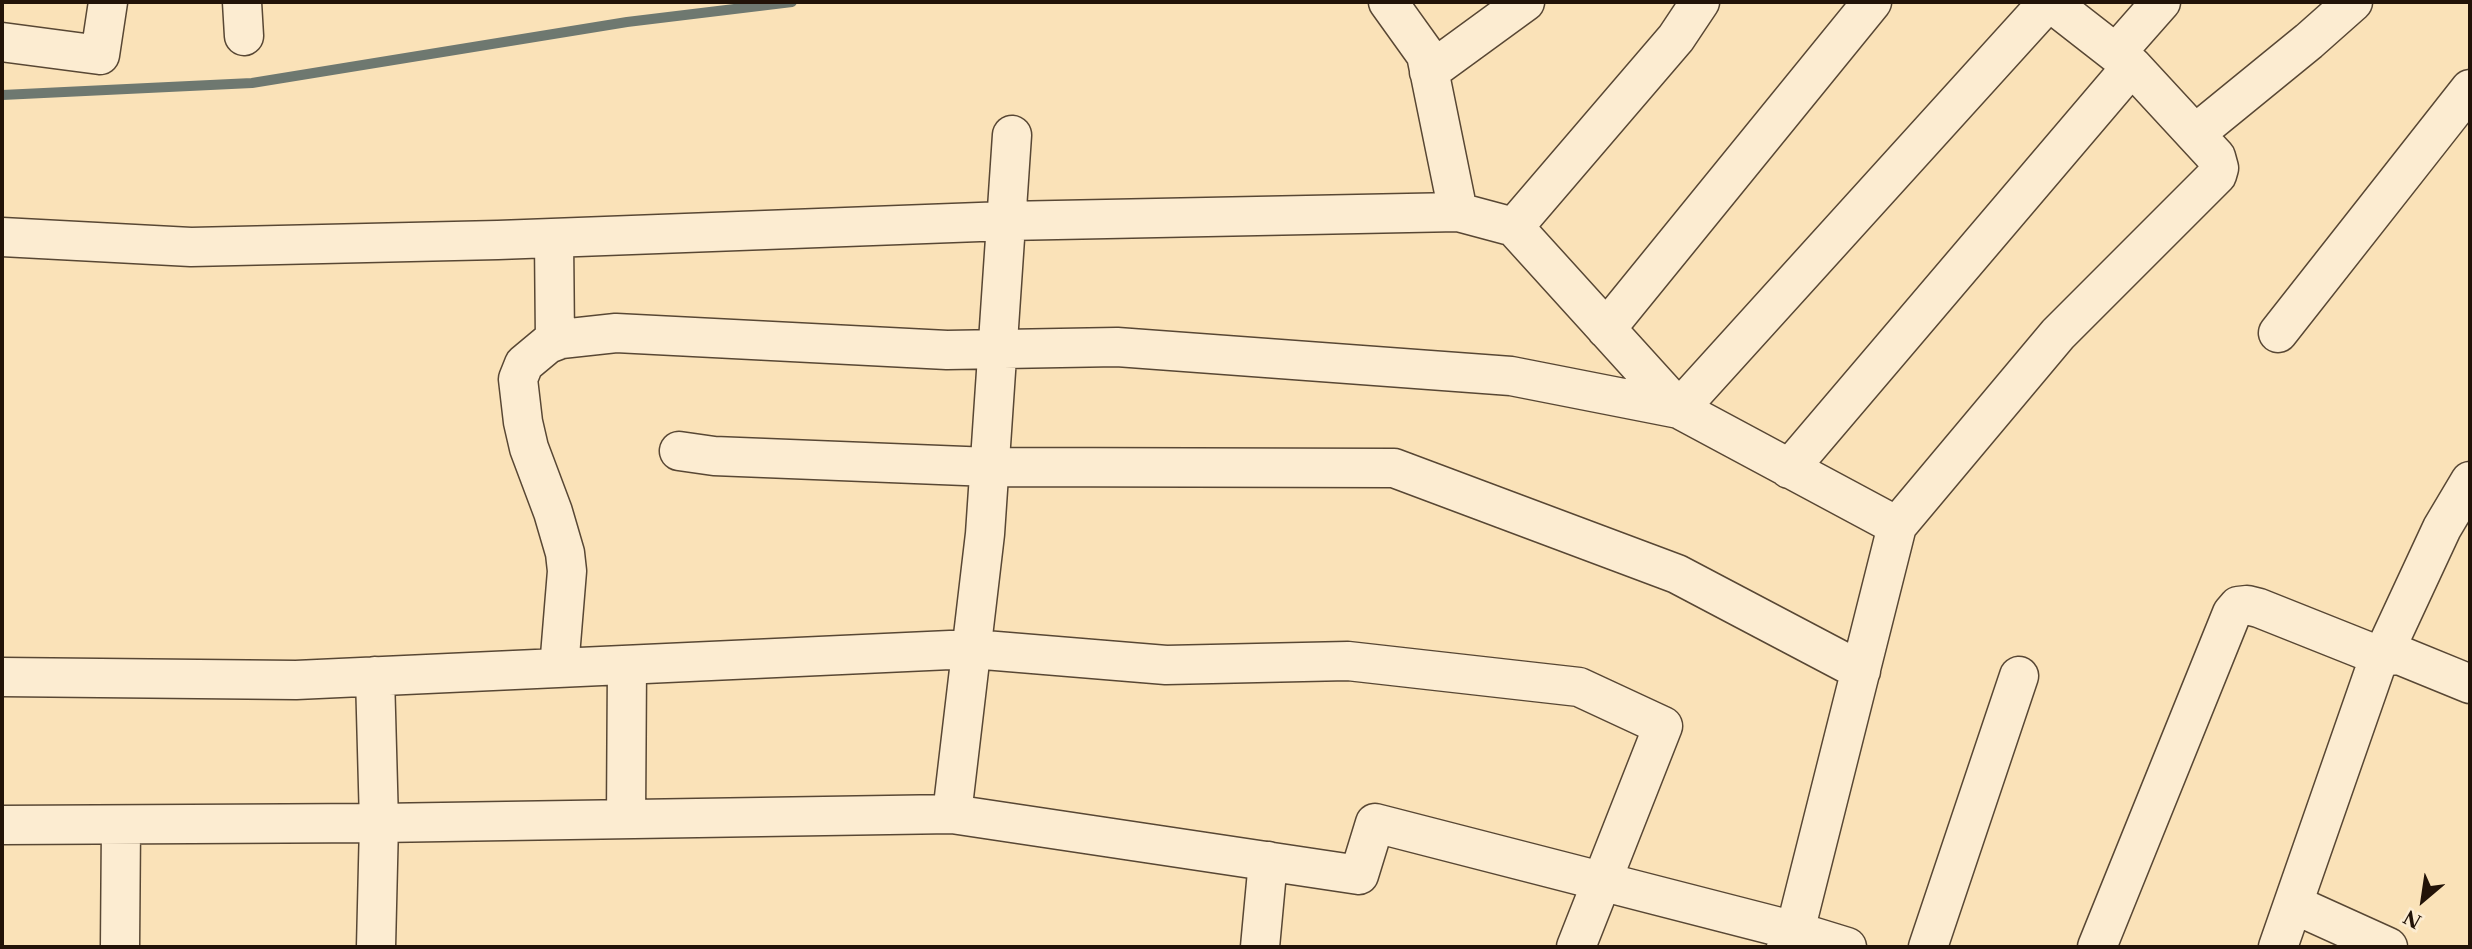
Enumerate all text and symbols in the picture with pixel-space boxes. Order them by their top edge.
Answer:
north arrow [2388,865,2458,935]
text: N [2400,905,2425,933]

